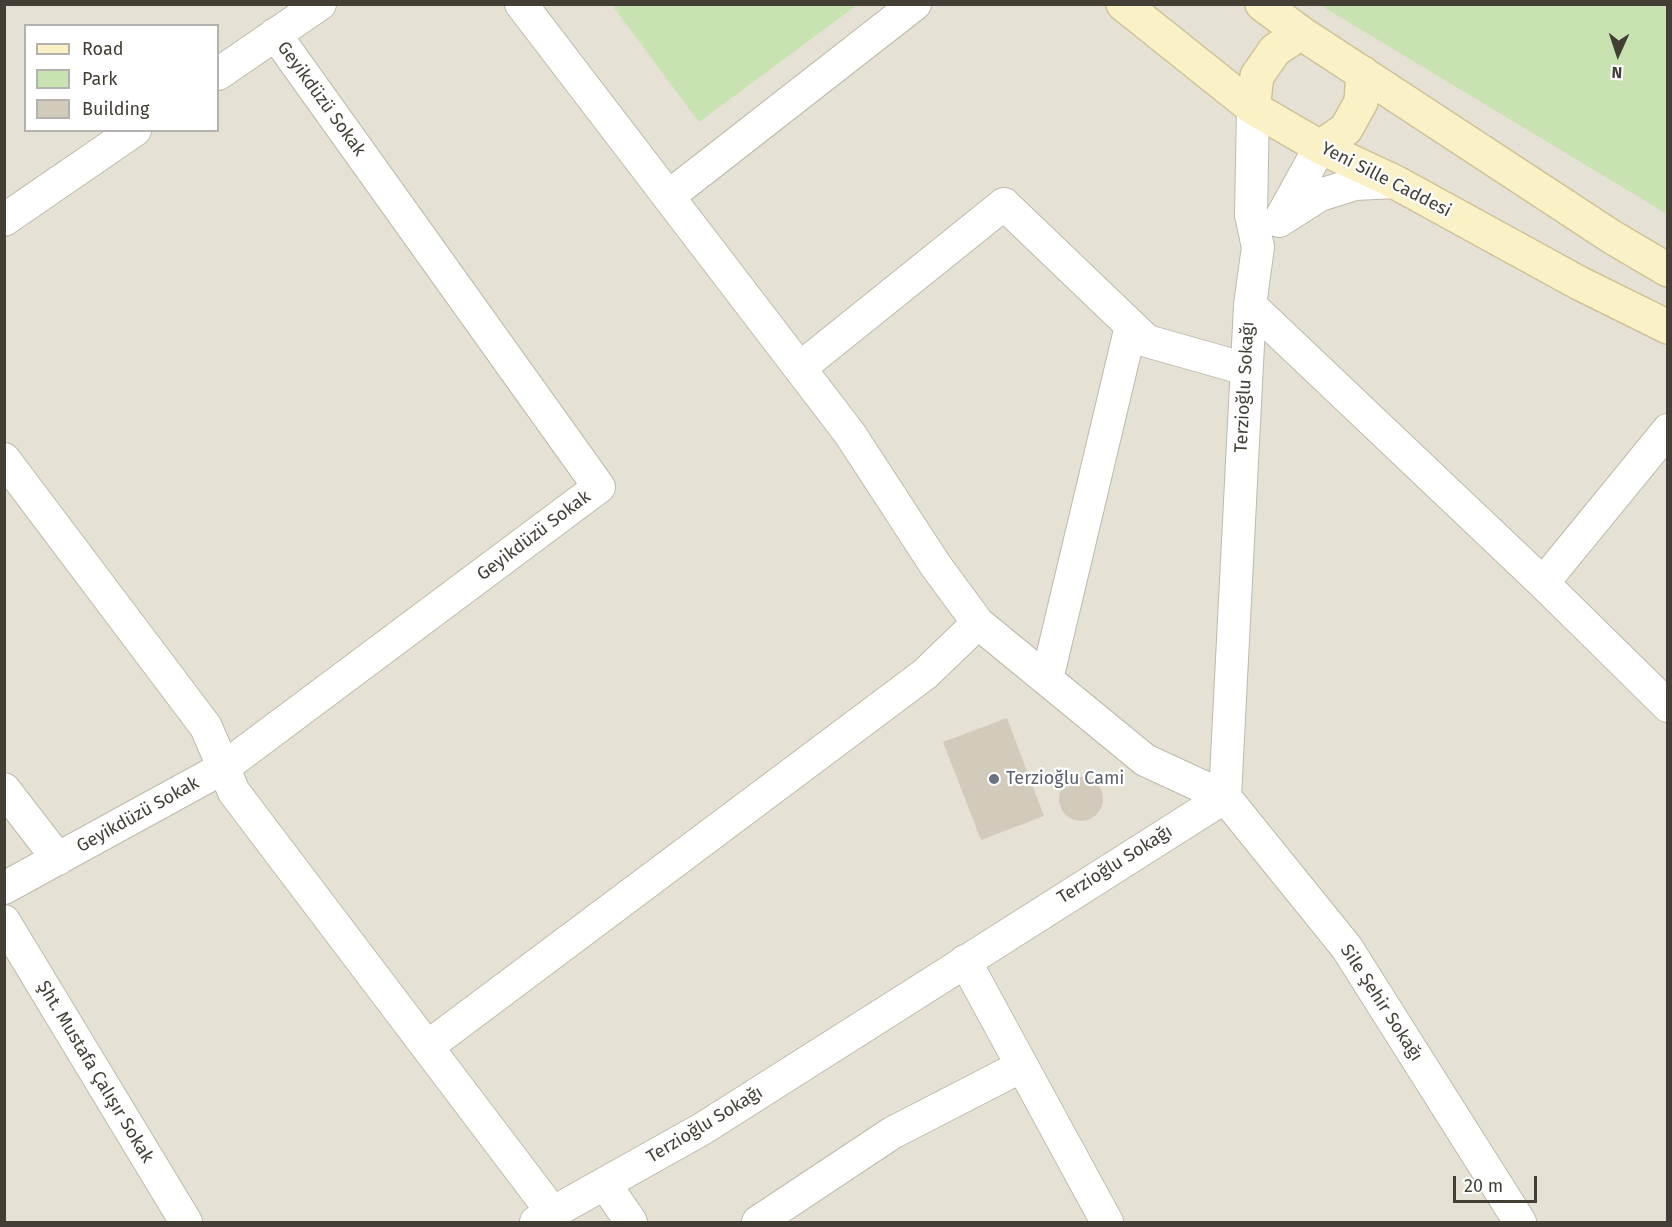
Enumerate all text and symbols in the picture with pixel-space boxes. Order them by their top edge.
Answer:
legend [24,24,219,132]
north arrow [1588,24,1648,84]
street label: Geyikdüzü Sokak [272,37,370,161]
text: Road [82,38,124,60]
text: N [1611,63,1623,82]
text: Park [82,68,117,90]
text: Building [82,98,149,120]
street label: Yeni Sille Caddesi [1317,138,1455,222]
street label: Terzioğlu Sokağı [1231,321,1259,453]
street label: Geyikdüzü Sokak [473,486,595,586]
place label: Terzioğlu Cami [1006,768,1124,790]
street label: Geyikdüzü Sokak [73,772,203,858]
marker: Terzioğlu Cami [987,772,1001,786]
street label: Terzioğlu Sokağı [1053,821,1177,909]
street label: Sile Şehir Sokağı [1335,941,1427,1065]
street label: Şht. Mustafa Çalışır Sokak [32,977,158,1167]
street label: Terzioğlu Sokağı [643,1082,767,1168]
scale bar [1456,1164,1540,1202]
text: 20 m [1464,1175,1503,1197]

